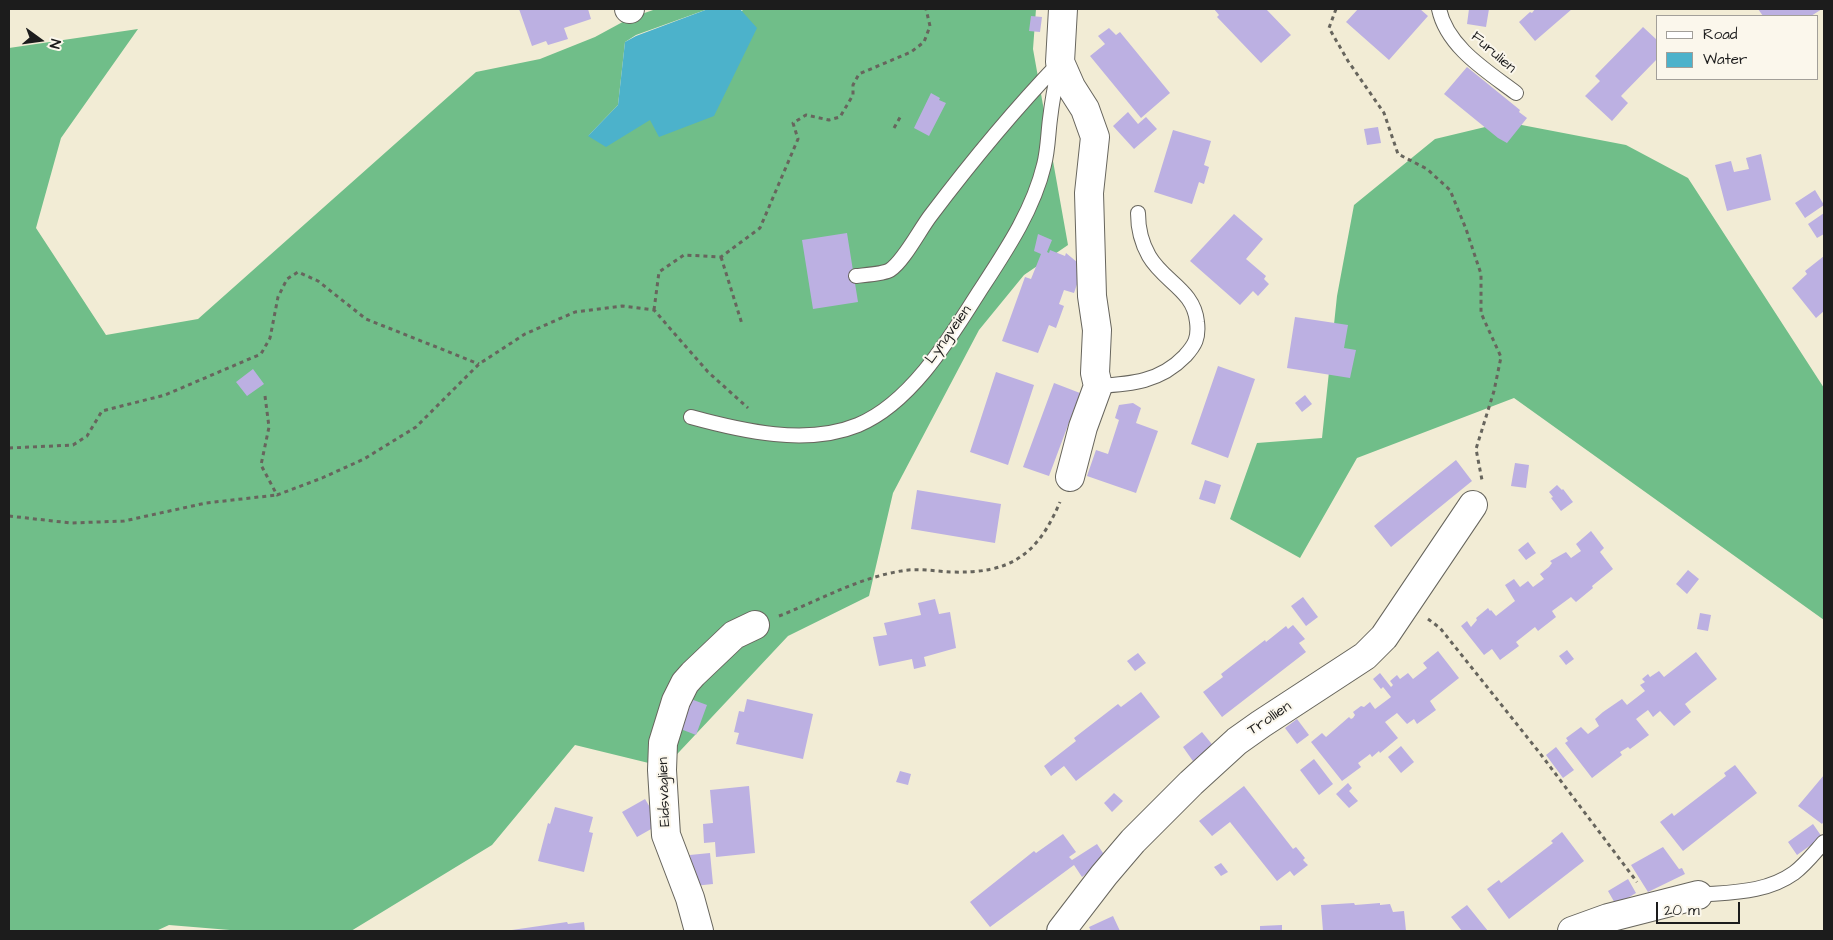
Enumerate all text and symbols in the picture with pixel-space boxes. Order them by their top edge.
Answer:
north arrow [15,15,65,65]
legend [1656,15,1818,80]
text: Road [1703,24,1737,45]
street label: Furulien [1467,28,1519,78]
text: N [44,37,65,50]
text: Water [1703,49,1747,70]
street label: Lyngveien [922,302,976,368]
street label: Trollien [1245,698,1295,740]
street label: Eidsvåglien [655,757,675,827]
scale bar [1658,892,1742,924]
text: 20 m [1664,900,1700,921]

